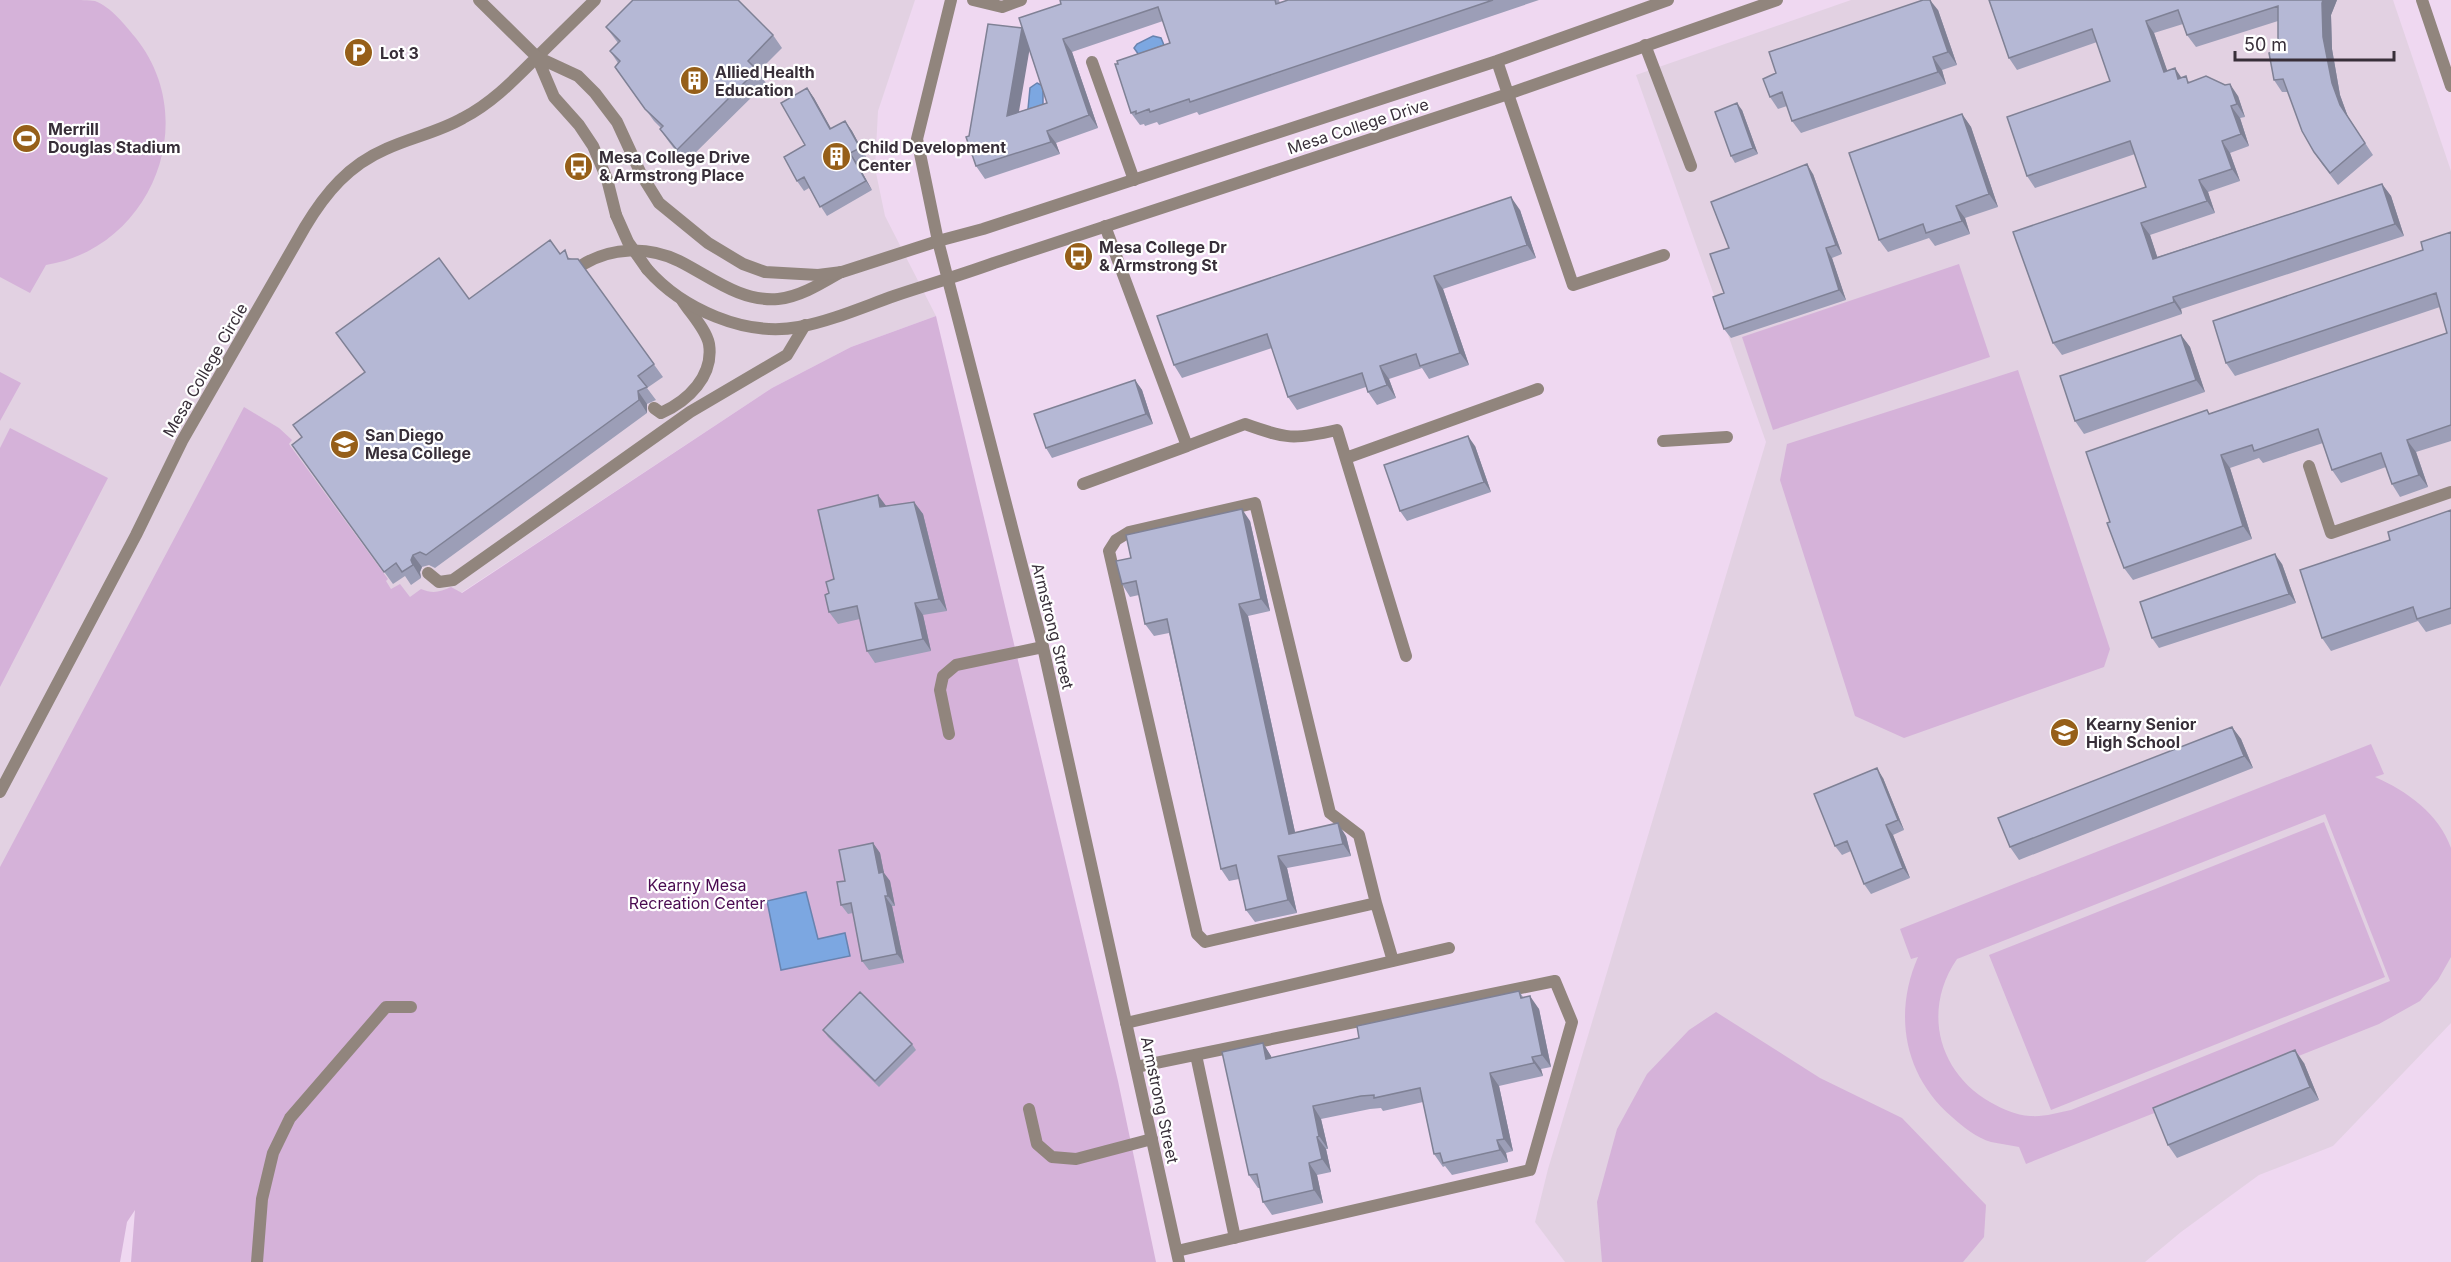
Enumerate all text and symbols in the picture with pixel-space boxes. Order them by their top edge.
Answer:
scale bar [2235,24,2394,62]
text: 50 m [2244,34,2287,55]
parking icon: Lot 3 [343,37,375,69]
place label: Lot 3 [380,43,419,63]
place label: Allied Health Education [715,62,815,100]
building icon: Allied Health Education [678,65,710,97]
street label: Mesa College Drive [1285,94,1431,158]
place label: Merrill Douglas Stadium [48,119,181,157]
sports icon: Merrill Douglas Stadium [11,122,43,154]
place label: Child Development Center [858,137,1006,175]
building icon: Child Development Center [821,140,853,172]
place label: Mesa College Drive & Armstrong Place [599,147,750,185]
bus stop icon: Mesa College Drive & Armstrong Place [562,150,594,182]
place label: Mesa College Dr & Armstrong St [1099,237,1227,275]
bus stop icon: Mesa College Dr & Armstrong St [1062,240,1094,272]
street label: Mesa College Circle [158,299,252,441]
place label: San Diego Mesa College [365,425,471,463]
school or university icon: San Diego Mesa College [328,428,360,460]
street label: Armstrong Street [1028,561,1078,691]
place label: Kearny Senior High School [2086,714,2197,752]
school or university icon: Kearny Senior High School [2049,717,2081,749]
park label: Kearny Mesa Recreation Center [629,875,765,913]
street label: Armstrong Street [1137,1035,1183,1165]

